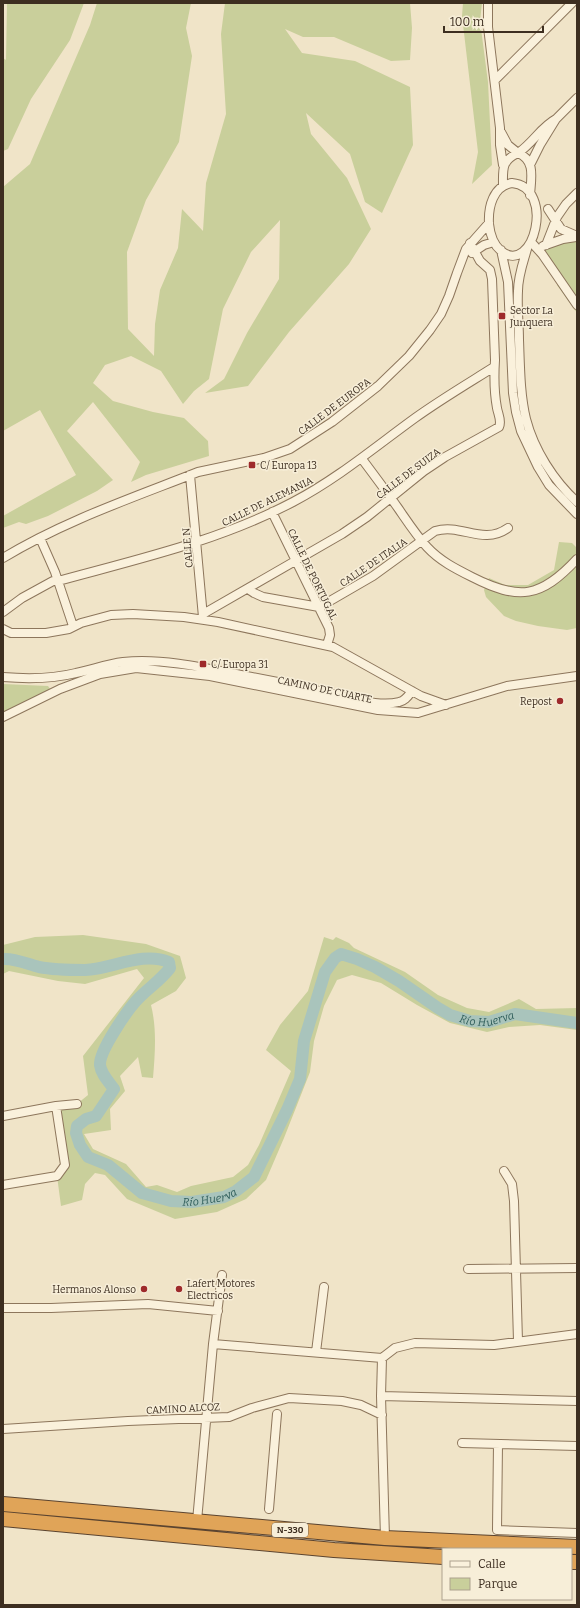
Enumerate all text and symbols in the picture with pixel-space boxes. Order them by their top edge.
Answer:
scale bar [444,8,543,34]
text: 100 m [450,15,485,29]
place label: Sector La Junquera [509,305,553,329]
marker: Sector La Junquera [497,311,507,321]
street label: CALLE DE EUROPA [296,375,374,438]
street label: CALLE DE SUIZA [374,445,444,502]
marker: C/ Europa 13 [247,460,257,470]
place label: C/ Europa 13 [260,460,317,472]
street label: CALLE DE ALEMANIA [220,474,316,529]
street label: CALLE N [180,527,196,568]
street label: CALLE DE PORTUGAL [285,527,340,622]
street label: CALLE DE ITALIA [338,535,410,590]
marker: C/ Europa 31 [198,659,208,669]
place label: C/ Europa 31 [211,659,268,671]
street label: CAMINO DE CUARTE [276,674,373,706]
place label: Repost [520,696,552,708]
marker: Repost [555,696,565,706]
water label: Río Huerva [458,1009,516,1030]
water label: Río Huerva [182,1186,239,1209]
place label: Lafert Motores Electricos [187,1278,255,1302]
place label: Hermanos Alonso [52,1284,136,1296]
marker: Hermanos Alonso [139,1284,149,1294]
marker: Lafert Motores Electricos [174,1284,184,1294]
street label: CAMINO ALCOZ [146,1401,220,1417]
road number: N-330 [272,1523,308,1537]
legend [442,1548,572,1600]
text: Calle [478,1557,506,1571]
text: Parque [478,1577,517,1591]

